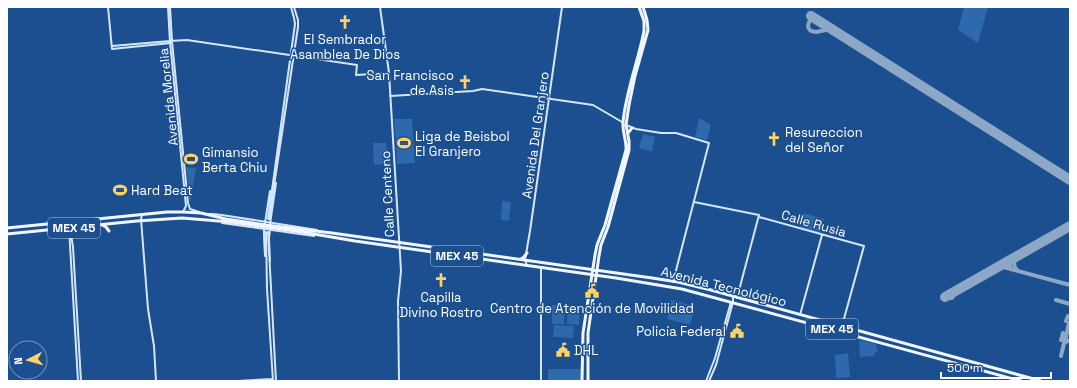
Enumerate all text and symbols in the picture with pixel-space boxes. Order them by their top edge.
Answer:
church icon: El Sembrador Asamblea De Dios [337,14,353,30]
place label: El Sembrador Asamblea De Dios [290,31,400,63]
street label: Avenida Morelia [155,47,182,147]
place label: San Francisco de Asis [366,67,454,99]
street label: Avenida Del Granjero [518,71,553,200]
church icon: San Francisco de Asis [457,74,473,90]
place label: Resureccion del Señor [785,124,863,156]
place label: Liga de Beisbol El Granjero [415,128,510,160]
church icon: Resureccion del Señor [766,131,782,147]
sports icon: Liga de Beisbol El Granjero [396,135,412,151]
place label: Gimansio Berta Chiu [202,144,267,176]
street label: Calle Centeno [377,150,398,238]
sports icon: Gimansio Berta Chiu [183,151,199,167]
sports icon: Hard Beat [112,182,128,198]
place label: Hard Beat [131,182,193,199]
street label: Calle Rusia [779,206,849,241]
road number: MEX 45 [48,218,100,238]
road number: MEX 45 [431,246,483,266]
street label: Avenida Tecnológico [659,263,788,310]
church icon: Capilla Divino Rostro [433,272,449,288]
public building icon: Centro de Atención de Movilidad [584,283,600,299]
place label: Capilla Divino Rostro [400,289,482,321]
place label: Centro de Atención de Movilidad [490,300,694,317]
road number: MEX 45 [806,319,858,339]
place label: Policía Federal [636,323,726,340]
public building icon: Policía Federal [729,323,745,339]
north arrow [8,340,48,380]
public building icon: DHL [555,342,571,358]
place label: DHL [574,342,598,359]
scale bar [941,354,1051,380]
text: N [11,357,25,365]
text: 500 m [947,360,983,376]

